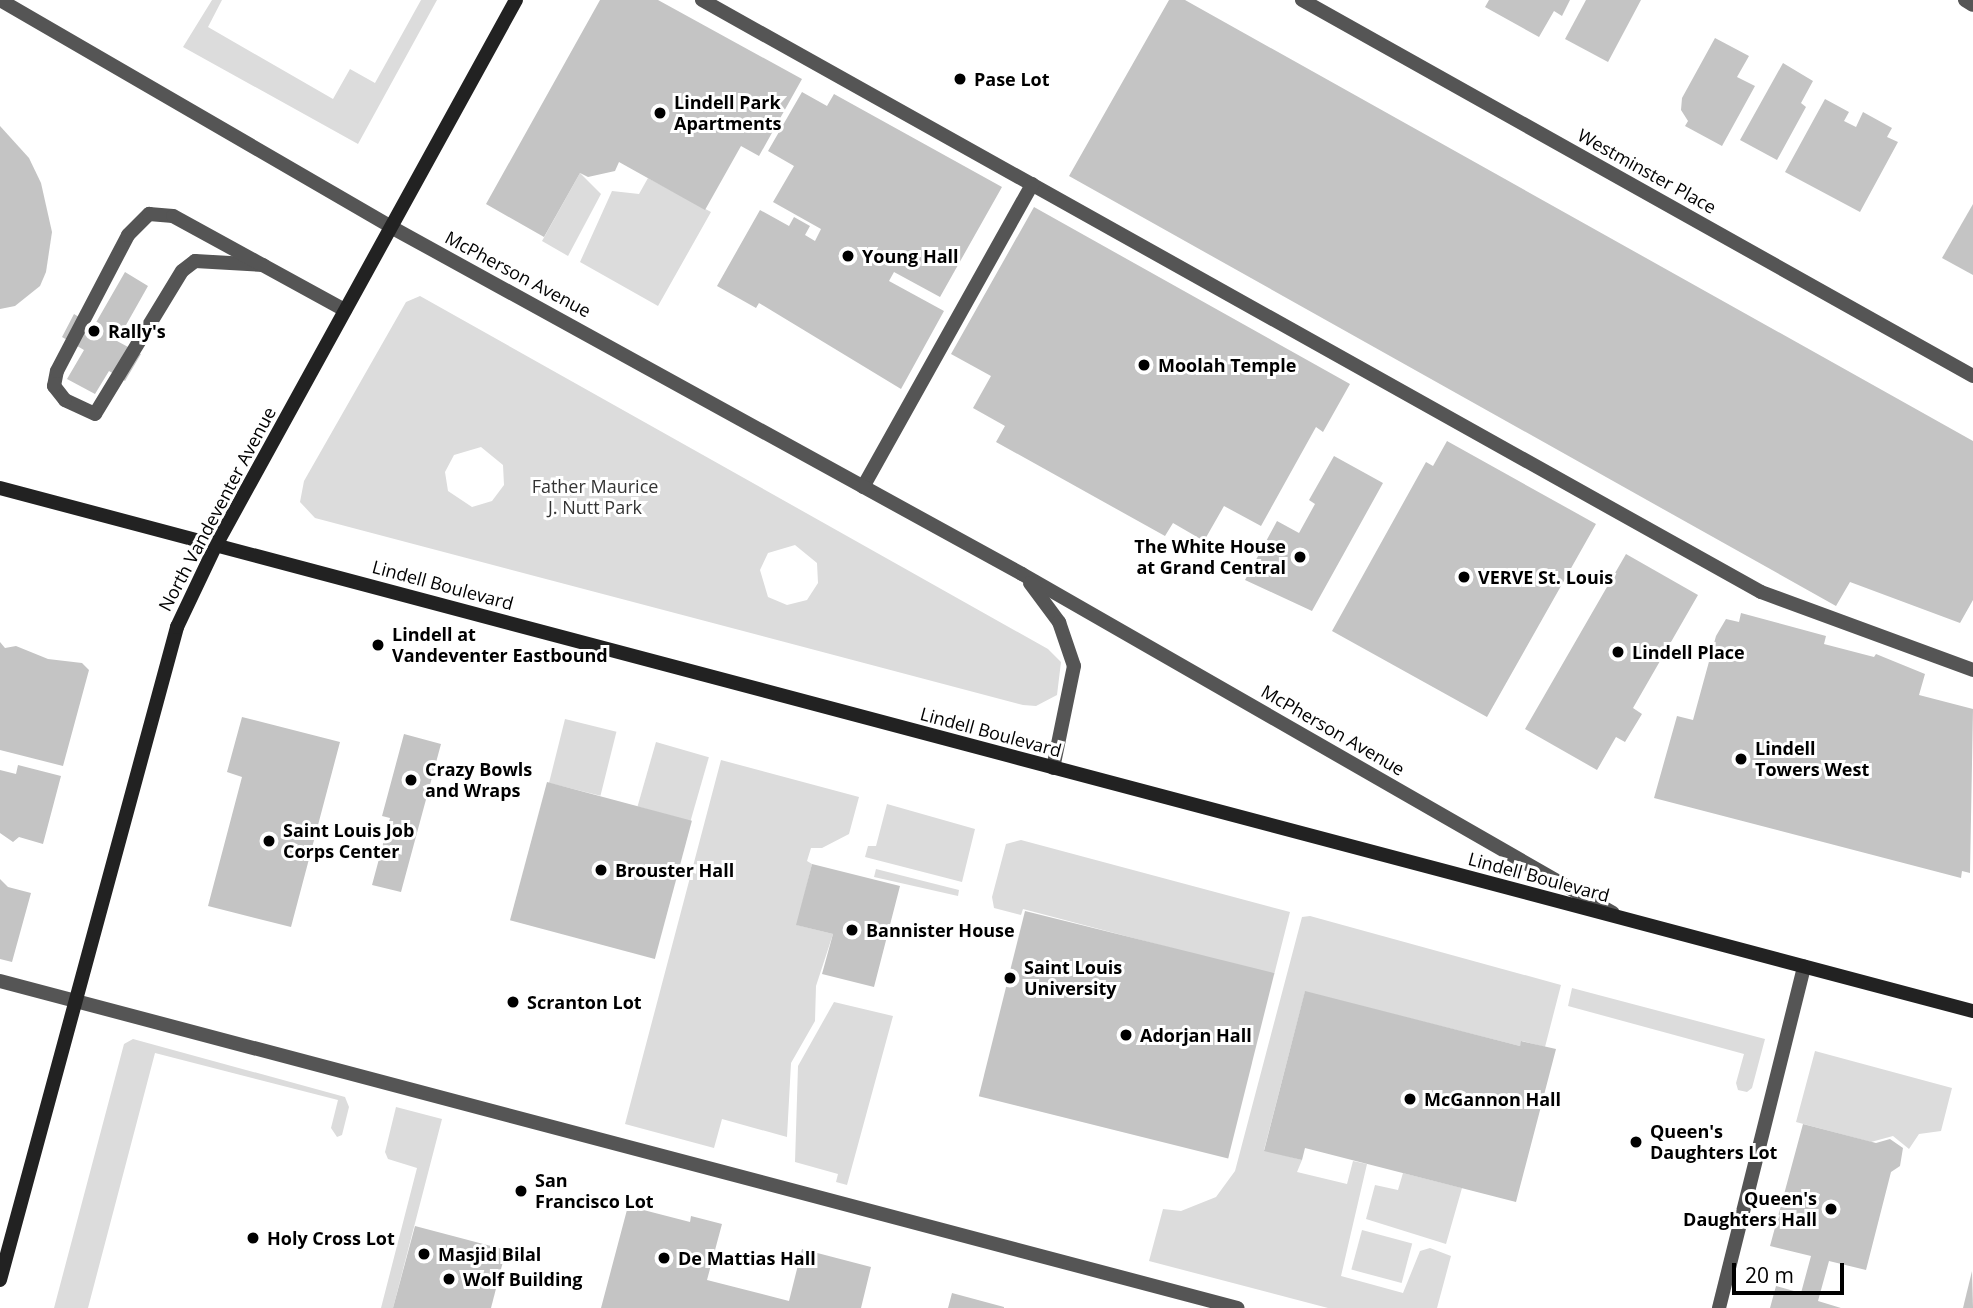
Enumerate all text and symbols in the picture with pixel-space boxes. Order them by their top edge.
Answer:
place label: Pase Lot [974,68,1050,90]
marker: Pase Lot [952,71,968,87]
place label: Lindell Park Apartments [674,92,782,134]
marker: Lindell Park Apartments [652,105,668,121]
street label: Westminster Place [1574,124,1720,218]
street label: McPherson Avenue [441,226,595,322]
place label: Young Hall [862,245,959,267]
marker: Young Hall [840,248,856,264]
place label: Rally's [108,320,166,342]
marker: Rally's [86,323,102,339]
place label: Moolah Temple [1158,354,1296,376]
marker: Moolah Temple [1136,357,1152,373]
street label: North Vandeventer Avenue [154,403,280,615]
park label: Father Maurice J. Nutt Park [532,476,658,518]
place label: The White House at Grand Central [1134,536,1286,578]
marker: The White House at Grand Central [1292,549,1308,565]
street label: Lindell Boulevard [370,556,516,614]
place label: VERVE St. Louis [1478,566,1613,588]
marker: VERVE St. Louis [1456,569,1472,585]
place label: Lindell at Vandeventer Eastbound [392,624,608,666]
marker: Lindell at Vandeventer Eastbound [370,637,386,653]
place label: Lindell Place [1632,641,1745,663]
marker: Lindell Place [1610,644,1626,660]
street label: McPherson Avenue [1257,680,1409,780]
street label: Lindell Boulevard [918,703,1064,761]
place label: Lindell Towers West [1755,738,1869,780]
marker: Lindell Towers West [1733,751,1749,767]
place label: Crazy Bowls and Wraps [425,759,532,802]
marker: Crazy Bowls and Wraps [403,772,419,788]
place label: Saint Louis Job Corps Center [283,820,414,862]
marker: Saint Louis Job Corps Center [261,833,277,849]
street label: Lindell Boulevard [1466,848,1612,906]
place label: Brouster Hall [615,859,734,881]
marker: Brouster Hall [593,862,609,878]
place label: Bannister House [866,919,1015,941]
marker: Bannister House [844,922,860,938]
place label: Saint Louis University [1024,957,1122,1000]
marker: Saint Louis University [1002,970,1018,986]
place label: Scranton Lot [527,991,642,1013]
marker: Scranton Lot [505,994,521,1010]
place label: Adorjan Hall [1140,1024,1252,1046]
marker: Adorjan Hall [1118,1027,1134,1043]
place label: McGannon Hall [1424,1088,1561,1110]
marker: McGannon Hall [1402,1091,1418,1107]
place label: Queen's Daughters Lot [1650,1121,1777,1164]
marker: Queen's Daughters Lot [1628,1134,1644,1150]
place label: San Francisco Lot [535,1170,654,1212]
marker: San Francisco Lot [513,1183,529,1199]
place label: Queen's Daughters Hall [1683,1188,1817,1230]
marker: Queen's Daughters Hall [1823,1201,1839,1217]
place label: Holy Cross Lot [267,1227,395,1249]
marker: Holy Cross Lot [245,1230,261,1246]
place label: Masjid Bilal [438,1243,541,1265]
marker: Masjid Bilal [416,1246,432,1262]
place label: De Mattias Hall [678,1247,816,1269]
scale bar [1735,1248,1847,1292]
marker: De Mattias Hall [656,1250,672,1266]
text: 20 m [1745,1261,1794,1289]
place label: Wolf Building [463,1268,582,1290]
marker: Wolf Building [441,1271,457,1287]

